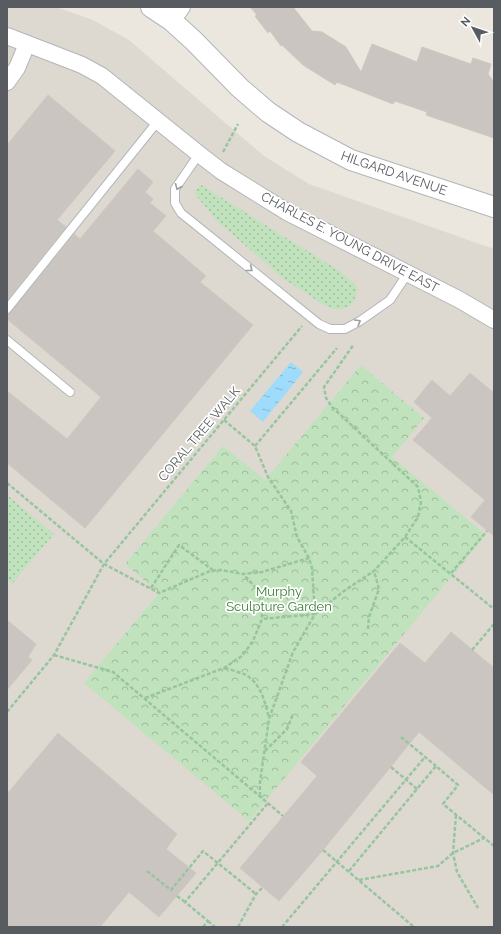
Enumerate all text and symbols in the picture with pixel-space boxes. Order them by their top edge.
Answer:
north arrow [453,8,493,48]
text: N [458,14,473,29]
street label: HILGARD AVENUE [339,148,449,198]
one-way arrow [174,183,182,190]
street label: CHARLES E. YOUNG DRIVE EAST [259,189,442,295]
one-way arrow [246,265,253,272]
one-way arrow [354,319,361,326]
street label: CORAL TREE WALK [155,383,243,484]
park label: Murphy Sculpture Garden [226,584,332,614]

